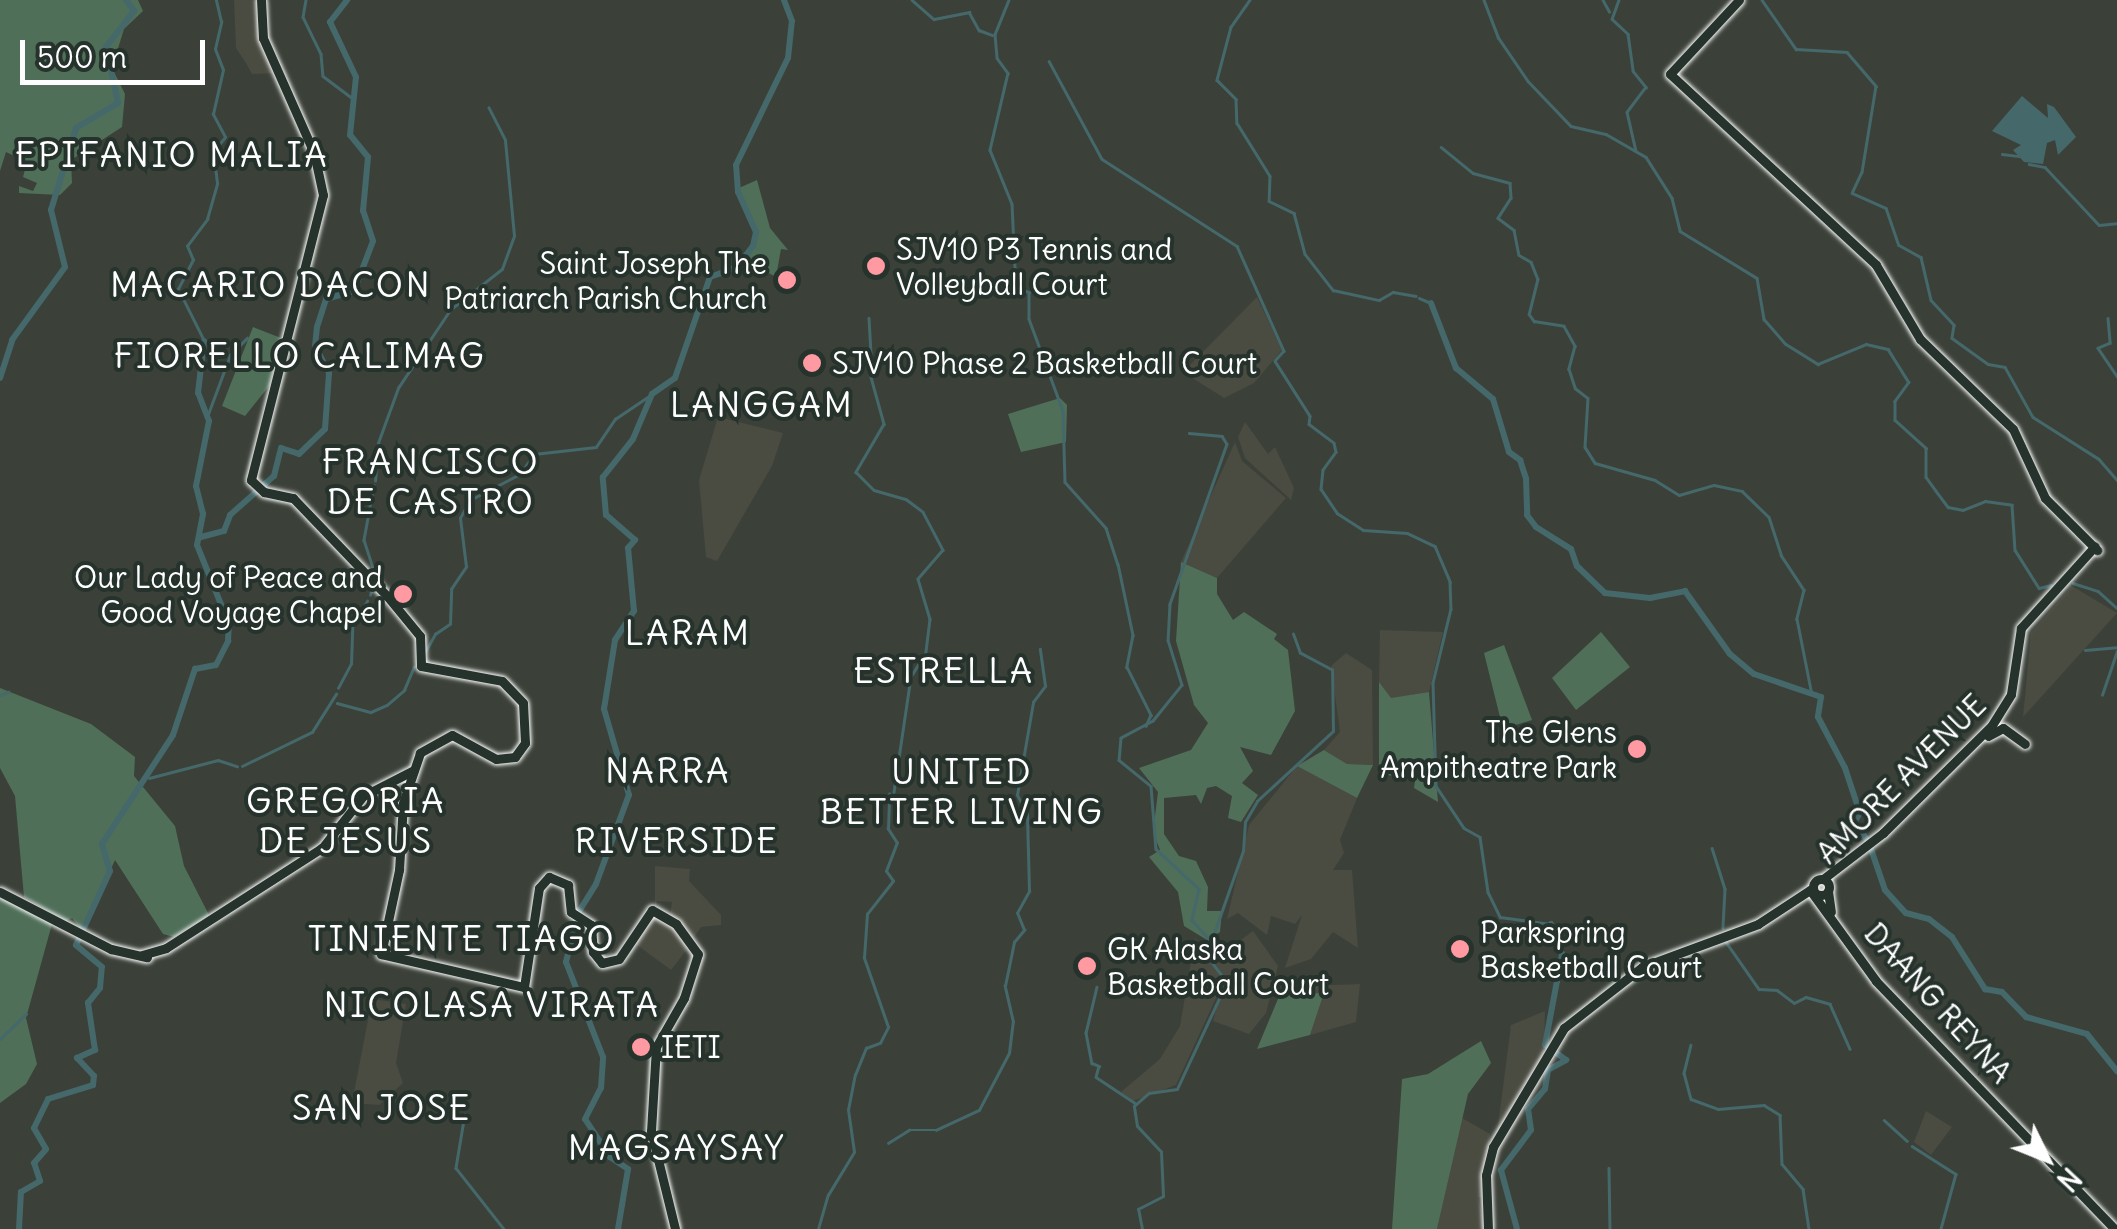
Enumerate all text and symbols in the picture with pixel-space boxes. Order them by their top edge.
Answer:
scale bar [25,20,210,82]
text: 500 m [37,38,127,76]
district label: EPIFANIO MALIA [15,133,329,175]
place label: SJV10 P3 Tennis and Volleyball Court [896,231,1172,302]
place label: Saint Joseph The Patriarch Parish Church [444,245,767,316]
marker: SJV10 P3 Tennis and Volleyball Court [865,255,887,277]
district label: MACARIO DACON [110,263,432,305]
marker: Saint Joseph The Patriarch Parish Church [776,269,798,291]
district label: FIORELLO CALIMAG [114,334,486,376]
place label: SJV10 Phase 2 Basketball Court [832,345,1257,381]
marker: SJV10 Phase 2 Basketball Court [801,352,823,374]
district label: LANGGAM [670,383,854,425]
district label: FRANCISCO DE CASTRO [322,440,540,522]
place label: Our Lady of Peace and Good Voyage Chapel [74,559,383,630]
marker: Our Lady of Peace and Good Voyage Chapel [392,583,414,605]
district label: LARAM [624,611,752,653]
district label: ESTRELLA [853,649,1035,691]
street label: AMORE AVENUE [1809,687,1993,871]
place label: The Glens Ampitheatre Park [1380,714,1617,784]
marker: The Glens Ampitheatre Park [1626,738,1648,760]
district label: NARRA [605,749,731,791]
district label: UNITED BETTER LIVING [820,750,1104,832]
district label: GREGORIA DE JESUS [246,779,446,861]
district label: RIVERSIDE [575,819,779,861]
place label: Parkspring Basketball Court [1480,914,1702,984]
street label: DAANG REYNA [1857,916,2019,1090]
district label: TINIENTE TIAGO [308,917,616,959]
place label: GK Alaska Basketball Court [1107,931,1329,1002]
marker: Parkspring Basketball Court [1449,938,1471,960]
marker: GK Alaska Basketball Court [1076,955,1098,977]
district label: NICOLASA VIRATA [323,983,661,1025]
place label: IETI [661,1029,720,1065]
marker: IETI [630,1036,652,1058]
district label: SAN JOSE [292,1086,472,1128]
north arrow [1997,1109,2097,1209]
district label: MAGSAYSAY [568,1126,786,1168]
text: N [2049,1160,2089,1199]

